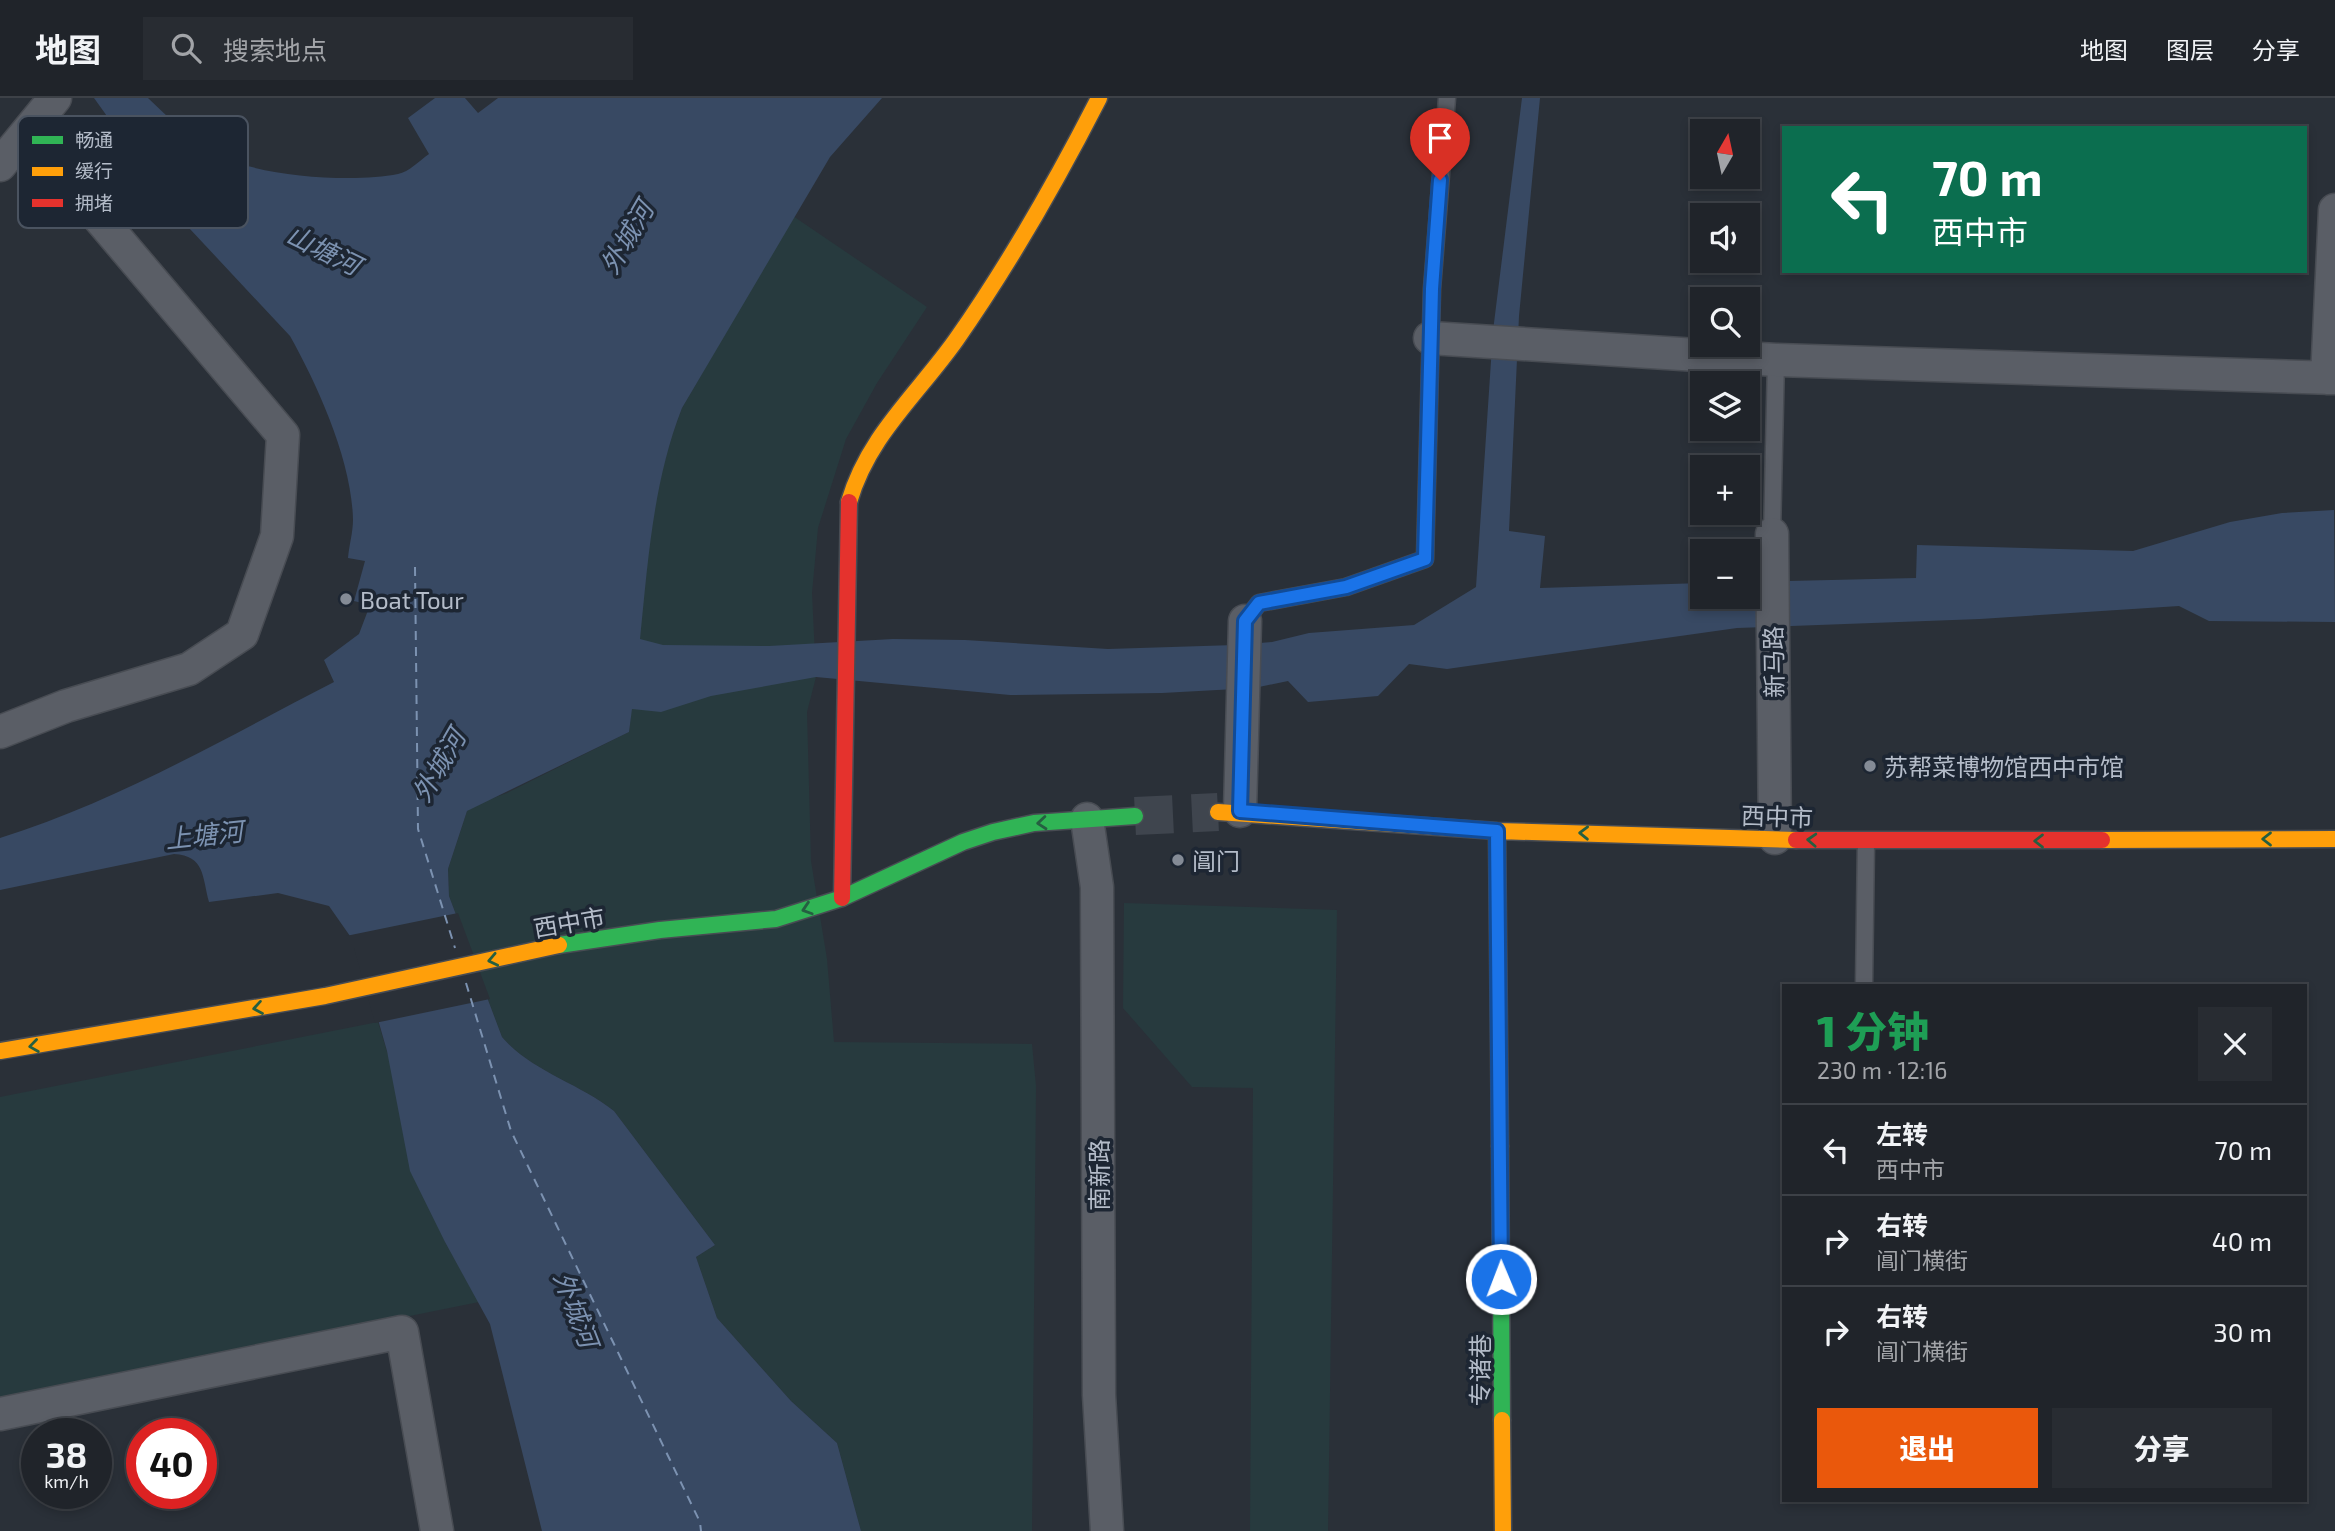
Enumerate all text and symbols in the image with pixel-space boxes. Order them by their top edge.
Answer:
search box [143,17,633,80]
text: 地图 [35,29,101,69]
icon: search [167,29,205,67]
text: 搜索地点 [223,34,327,65]
text: 地图 [2080,35,2128,64]
text: 图层 [2166,35,2214,64]
text: 分享 [2252,35,2300,64]
pin [1410,108,1470,180]
legend [18,116,248,228]
icon: arrive [1421,119,1459,157]
north arrow [1690,119,1760,189]
map controls [1690,119,1760,609]
text: 畅通 [75,128,113,151]
text: 70 m [1932,147,2043,206]
icon: left [1817,154,1908,245]
text: 缓行 [75,159,113,182]
text: 拥堵 [75,191,113,214]
water label: 外城河 [593,191,661,279]
button: sound [1690,203,1760,273]
text: 西中市 [1932,212,2028,250]
water label: 山塘河 [282,218,370,282]
button: search [1690,287,1760,357]
button: layers [1690,371,1760,441]
button: + [1690,455,1760,525]
button: − [1690,539,1760,609]
place label: Boat Tour [360,585,464,614]
marker: Boat Tour [338,591,354,607]
street label: 新马路 [1758,626,1788,698]
water label: 外城河 [405,719,473,807]
place label: 苏帮菜博物馆西中市馆 [1884,752,2124,781]
marker: 苏帮菜博物馆西中市馆 [1862,758,1878,774]
street label: 西中市 [1741,800,1813,832]
water label: 上塘河 [164,814,249,853]
one-way arrow [1037,815,1048,830]
one-way arrow [1579,826,1590,841]
one-way arrow [2261,831,2272,847]
one-way arrow [1806,832,1817,847]
one-way arrow [2034,833,2044,849]
place label: 阊门 [1192,846,1240,875]
marker: 阊门 [1170,852,1186,868]
street label: 西中市 [531,901,607,943]
one-way arrow [801,901,813,916]
one-way arrow [487,951,499,966]
one-way arrow [252,999,264,1014]
text: 1 分钟 [1817,1005,1929,1055]
button: close [2198,1007,2272,1081]
one-way arrow [28,1038,39,1053]
text: 230 m · 12:16 [1817,1056,1947,1084]
text: 左转 [1876,1118,1928,1149]
icon: left [1817,1131,1855,1169]
text: 70 m [2214,1134,2272,1165]
street label: 南新路 [1084,1139,1113,1211]
text: 西中市 [1876,1155,1945,1183]
text: 右转 [1876,1209,1928,1240]
icon: right [1817,1222,1855,1260]
text: 40 m [2212,1225,2272,1256]
position arrow [1464,1242,1538,1316]
text: 阊门横街 [1876,1246,1968,1274]
water label: 外城河 [549,1267,607,1356]
text: 右转 [1876,1300,1928,1331]
icon: right [1817,1313,1855,1351]
text: 30 m [2213,1316,2272,1347]
street label: 专诸巷 [1465,1334,1494,1406]
text: 阊门横街 [1876,1337,1968,1365]
button: 退出 [1817,1408,2038,1488]
button: 分享 [2052,1408,2272,1488]
speed limit sign: 40 [126,1418,217,1509]
text: 38 [46,1433,87,1475]
text: km/h [44,1470,89,1492]

